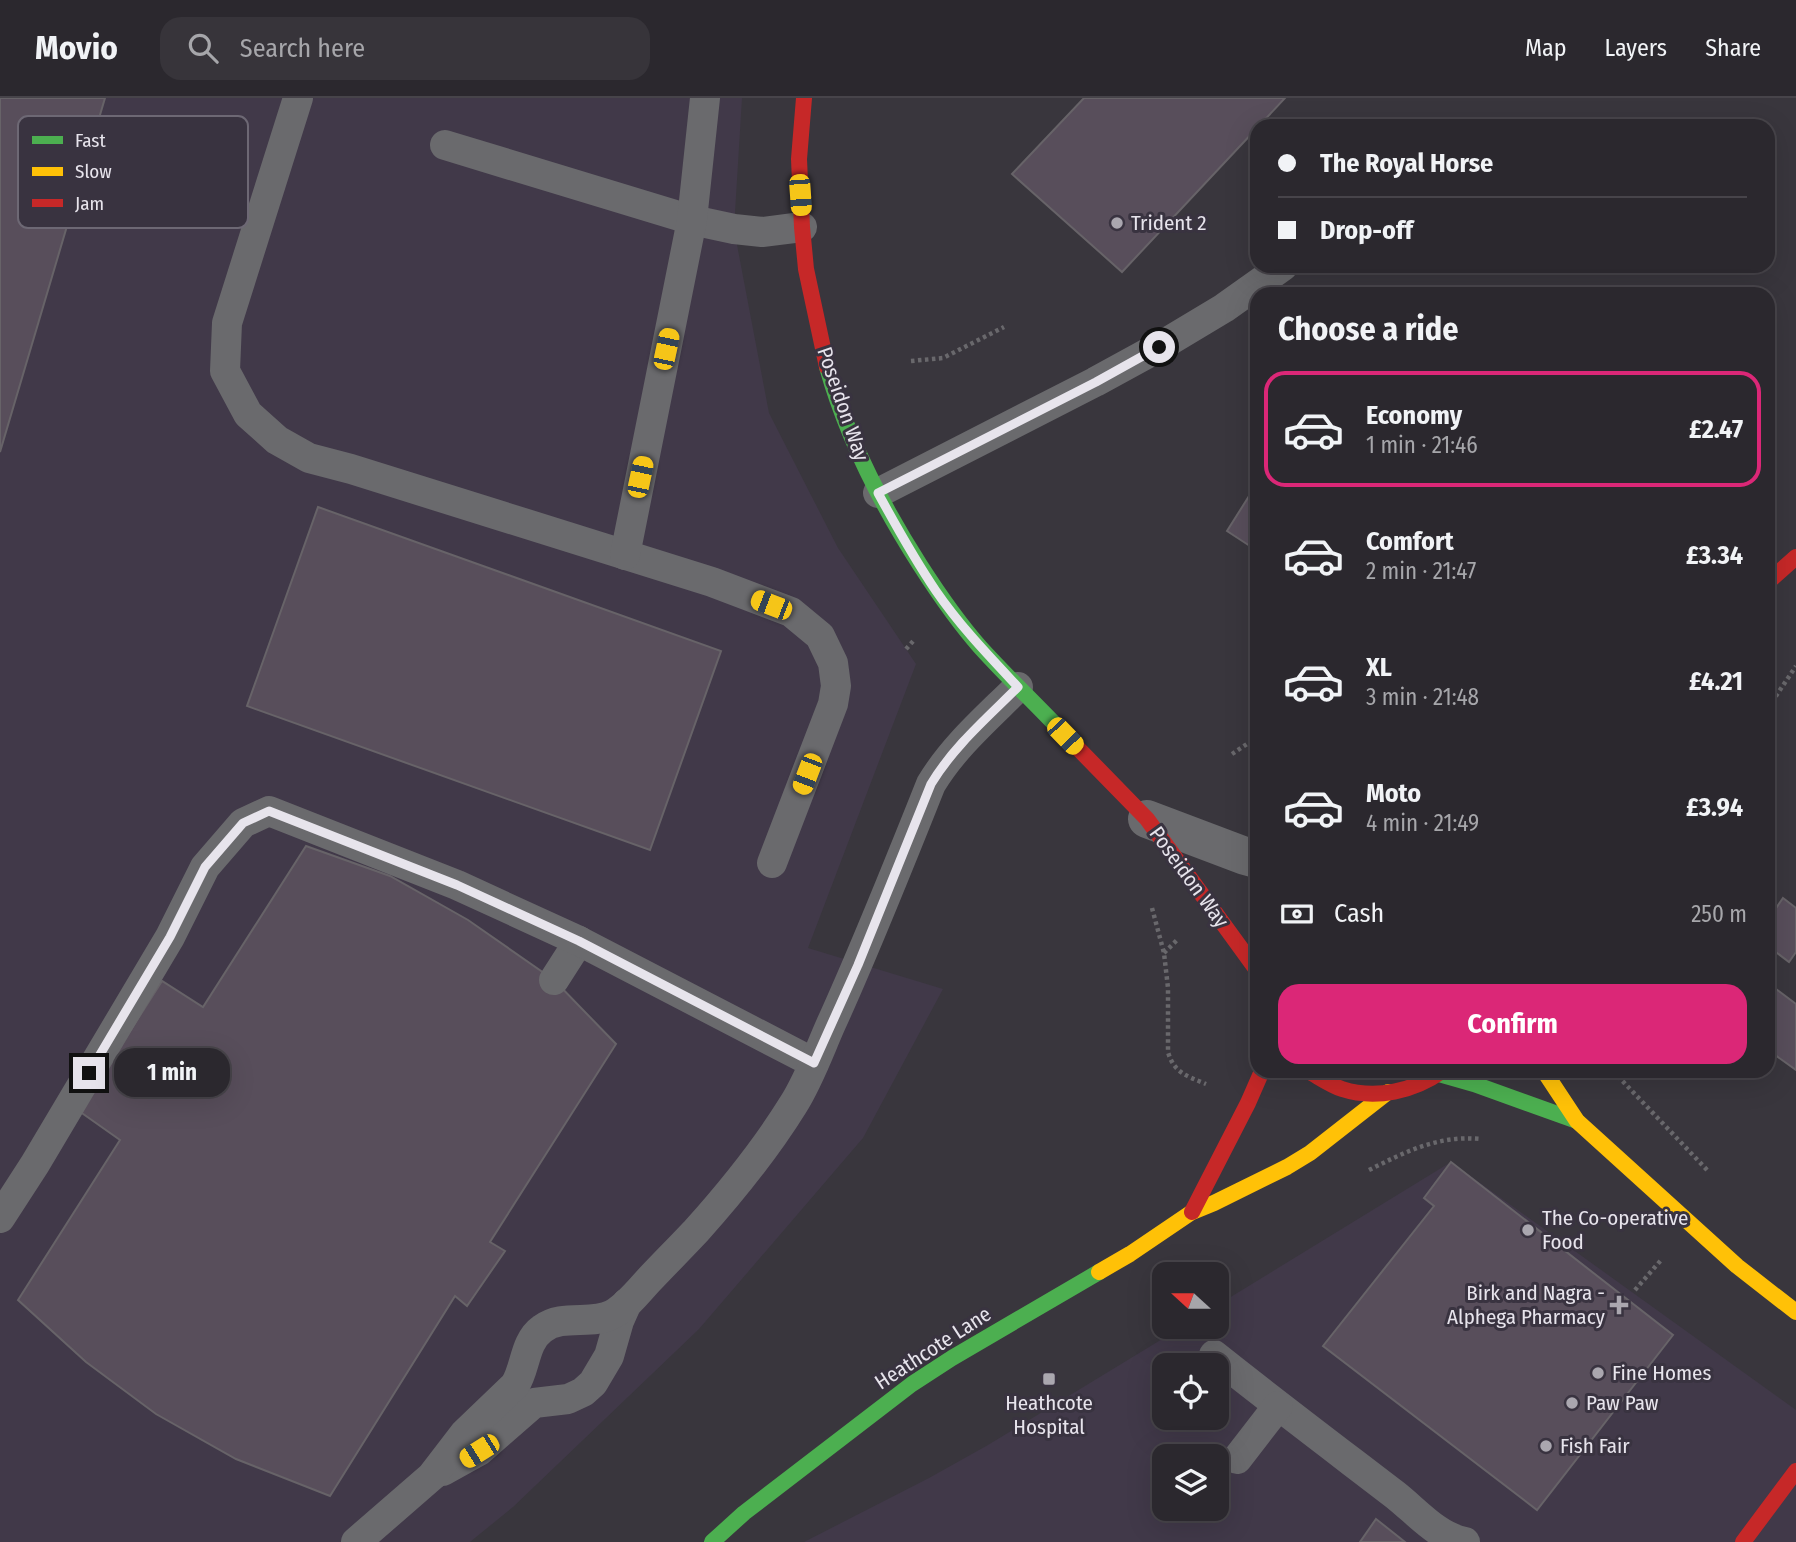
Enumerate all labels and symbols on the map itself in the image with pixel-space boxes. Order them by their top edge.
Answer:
legend [18,116,248,228]
text: Fast [75,129,106,152]
text: Slow [75,160,112,183]
car [789,173,812,217]
text: Jam [75,192,104,215]
place label: Trident 2 [1131,210,1206,236]
marker: Trident 2 [1109,215,1125,231]
car [652,326,681,372]
route start [1143,331,1175,363]
street label: Poseidon Way [811,344,875,465]
car [626,454,655,500]
car [748,588,795,622]
car [1043,714,1088,758]
car [790,751,825,797]
street label: Poseidon Way [1144,821,1235,933]
callout: 1 min [114,1048,229,1098]
route end [73,1057,105,1089]
place label: The Co-operative Food [1542,1205,1689,1255]
marker: The Co-operative Food [1520,1222,1536,1238]
north arrow [1152,1262,1228,1339]
place label: Birk and Nagra - Alphega Pharmacy [1447,1280,1606,1330]
marker: Birk and Nagra - Alphega Pharmacy [1611,1297,1627,1313]
street label: Heathcote Lane [870,1301,996,1395]
place label: Fine Homes [1612,1360,1711,1386]
marker: Fine Homes [1590,1365,1606,1381]
marker: Heathcote Hospital [1041,1371,1057,1387]
place label: Heathcote Hospital [1005,1390,1093,1440]
place label: Paw Paw [1586,1390,1659,1416]
marker: Paw Paw [1564,1395,1580,1411]
car [456,1431,503,1471]
place label: Fish Fair [1560,1433,1630,1459]
marker: Fish Fair [1538,1438,1554,1454]

